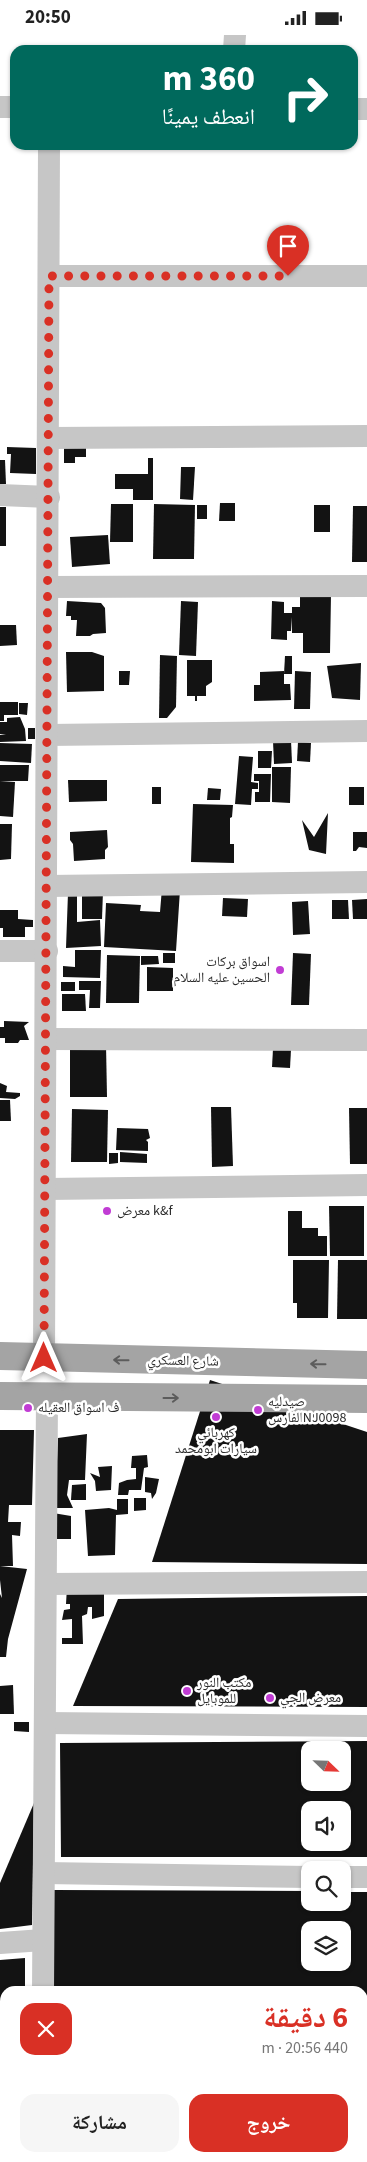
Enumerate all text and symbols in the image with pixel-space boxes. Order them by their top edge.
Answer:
text: 20:50 [25,4,71,31]
text: 360 m [163,54,255,104]
icon: right [273,65,338,130]
text: انعطف يمينًا [162,101,255,133]
pin [267,225,309,276]
icon: arrive [274,232,302,260]
place label: اسواق بركات الحسين عليه السلام [173,952,270,988]
marker: اسواق بركات الحسين عليه السلام [274,964,286,976]
place label: معرض k&f [117,1201,173,1221]
marker: معرض k&f [101,1205,113,1217]
position arrow [17,1331,69,1383]
street label: شارع العسكري [147,1350,219,1372]
one-way arrow [113,1355,129,1364]
one-way arrow [311,1359,327,1369]
place label: صيدليه الفارسNJ0098 [268,1392,346,1428]
one-way arrow [162,1393,179,1403]
place label: ف اسواق العقيله [38,1398,119,1418]
marker: ف اسواق العقيله [22,1402,34,1414]
marker: صيدليه الفارسNJ0098 [252,1404,264,1416]
marker: كهربائي سيارات ابومحمد [210,1411,222,1423]
place label: كهربائي سيارات ابومحمد [175,1423,257,1459]
place label: مكتب النور للموبايل [196,1673,251,1709]
marker: مكتب النور للموبايل [181,1685,193,1697]
place label: معرض الجي [280,1688,341,1709]
marker: معرض الجي [264,1692,276,1704]
north arrow [301,1741,351,1791]
map controls [301,1741,351,1971]
button: sound [301,1801,351,1851]
button: search [301,1861,351,1911]
button: layers [301,1921,351,1971]
text: 6 دقيقة [263,1996,348,2039]
button: close [20,2003,72,2055]
text: 440 m · 20:56 [261,2037,348,2059]
button: مشاركة [20,2094,179,2152]
button: خروج [189,2094,348,2152]

